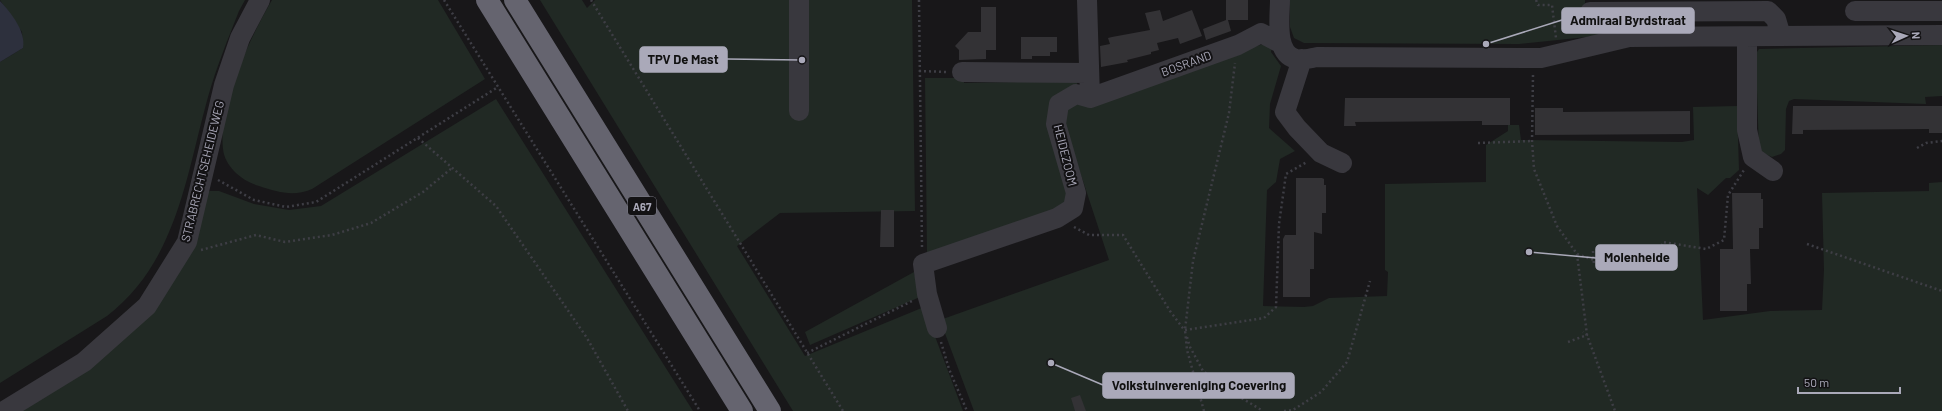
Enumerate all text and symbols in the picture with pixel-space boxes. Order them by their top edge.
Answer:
callout: Admiraal Byrdstraat [1562,8,1694,33]
text: Admiraal Byrdstraat [1570,12,1686,28]
north arrow [1886,16,1926,56]
text: N [1910,31,1923,39]
callout: TPV De Mast [640,47,727,72]
street label: BOSRAND [1159,47,1213,79]
text: TPV De Mast [647,51,719,67]
street label: STRABRECHTSEHEIDEWEG [178,99,226,243]
street label: HEIDEZOOM [1052,123,1080,187]
road number: A67 [628,197,656,215]
callout: Molenheide [1596,245,1677,270]
text: Molenheide [1604,249,1670,265]
scale bar [1798,369,1900,395]
callout: Volkstuinvereniging Coevering [1103,373,1294,398]
text: 50 m [1804,375,1829,389]
text: Volkstuinvereniging Coevering [1112,377,1286,393]

